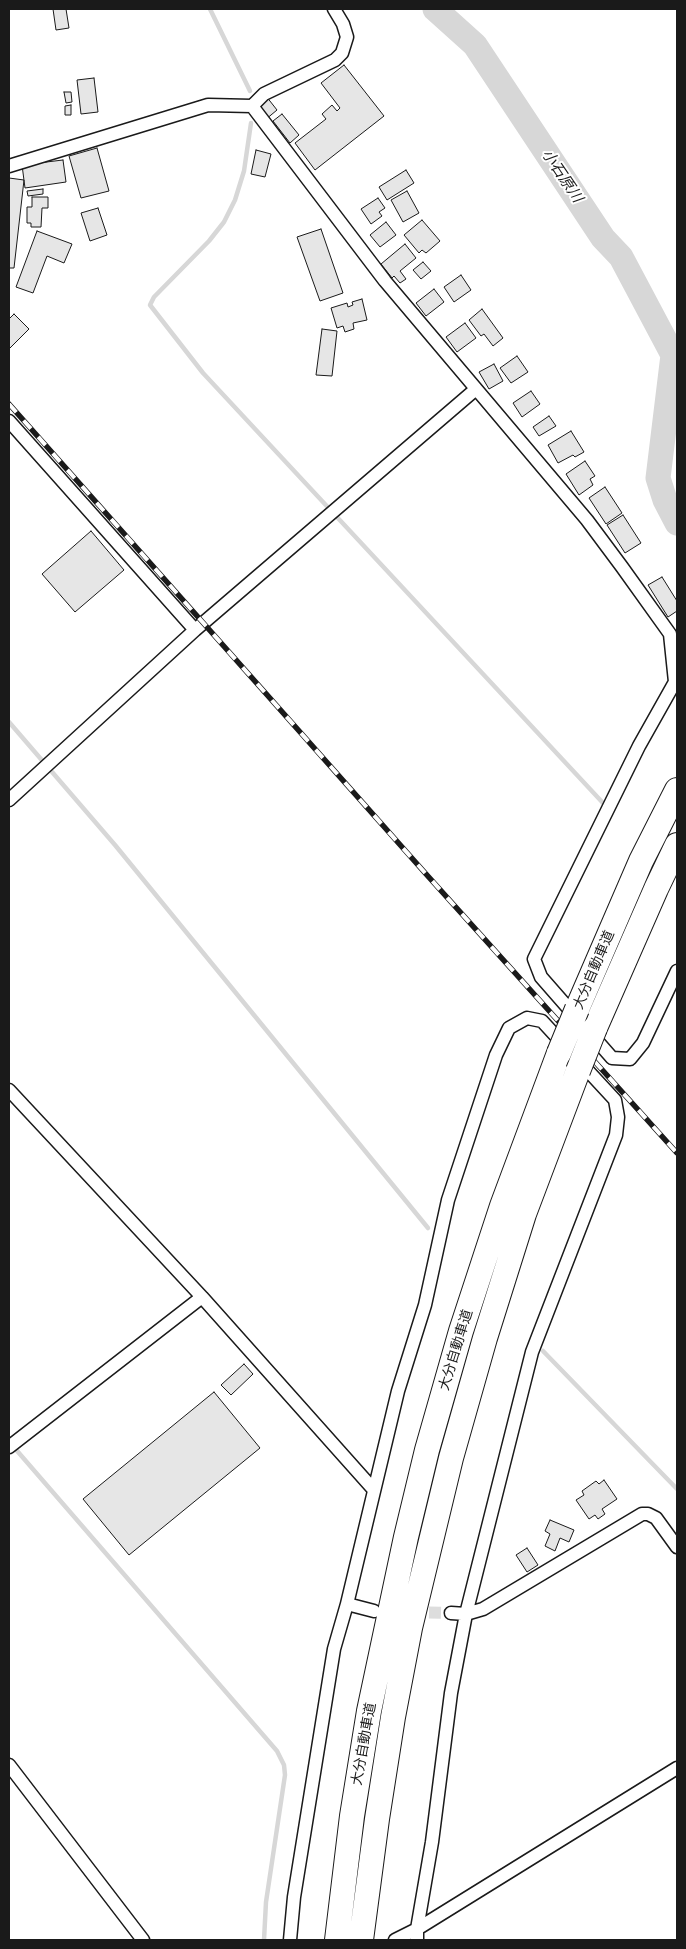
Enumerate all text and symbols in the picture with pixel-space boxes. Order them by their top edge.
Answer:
water label: 小石原川 [538,146,586,206]
street label: 大分自動車道 [570,928,618,1012]
street label: 大分自動車道 [436,1307,476,1393]
street label: 大分自動車道 [348,1701,380,1787]

